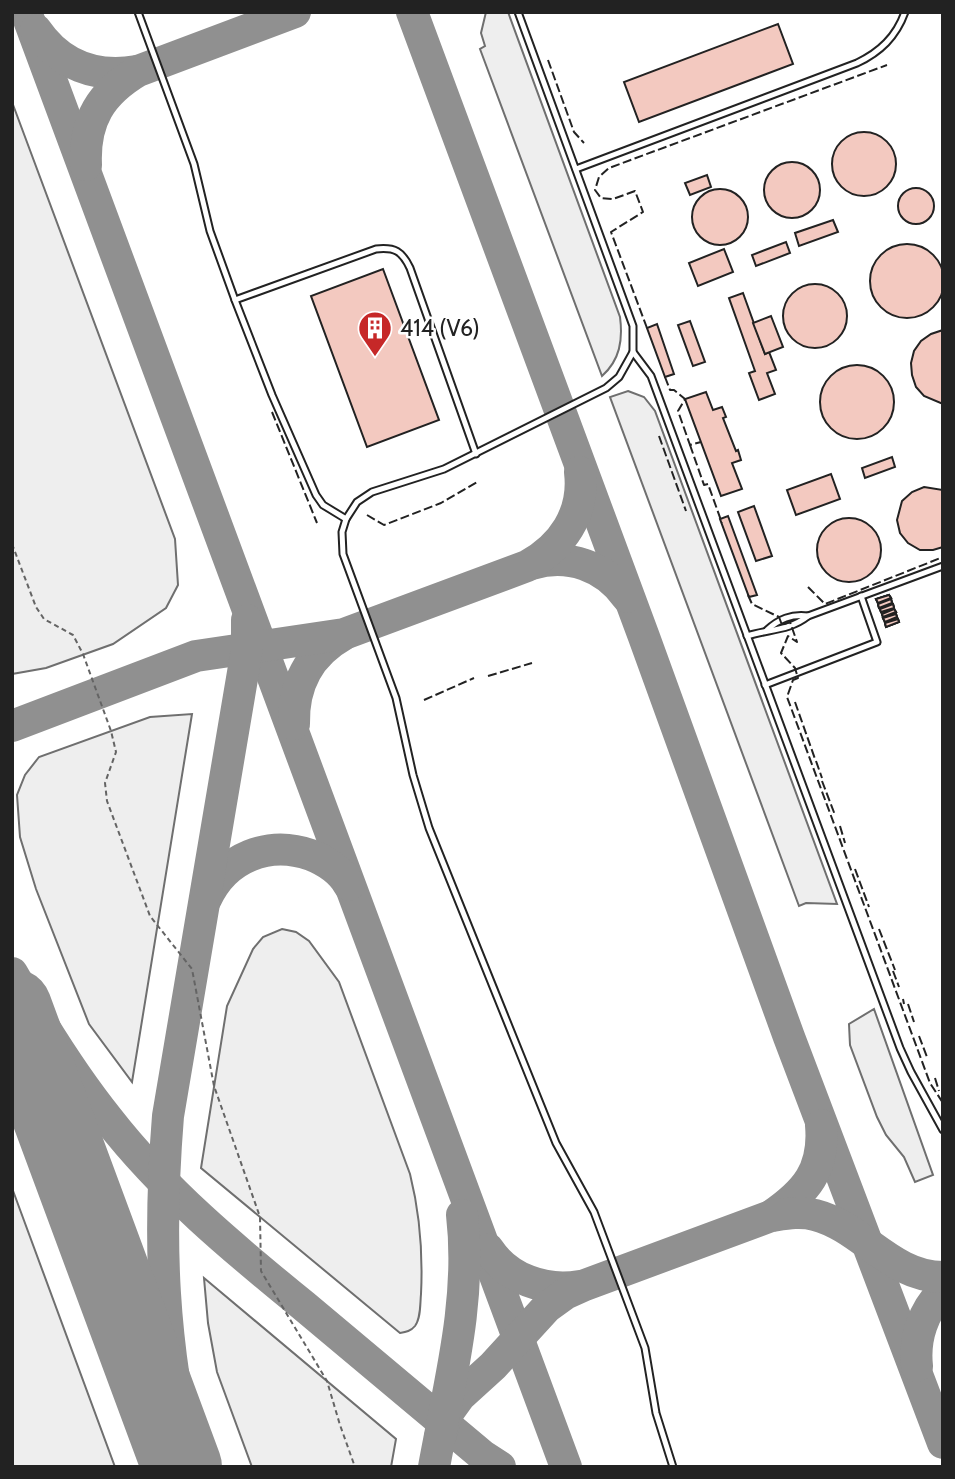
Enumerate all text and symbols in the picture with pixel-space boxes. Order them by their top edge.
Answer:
building icon: 414 (V6) [356,309,394,358]
place label: 414 (V6) [400,314,480,342]

